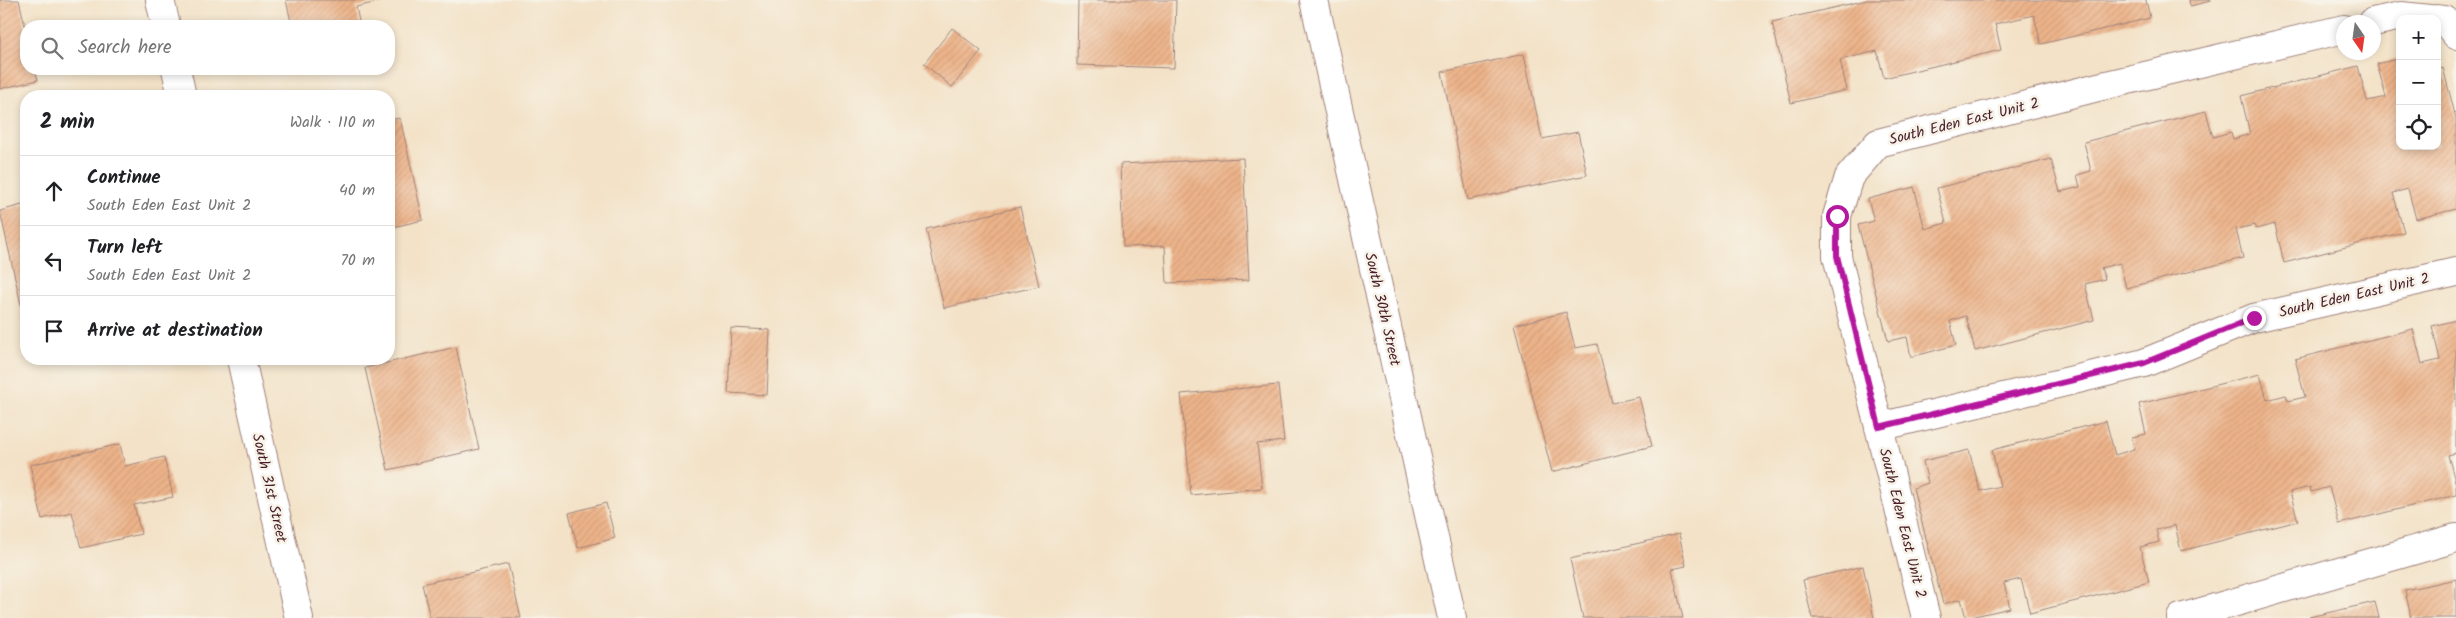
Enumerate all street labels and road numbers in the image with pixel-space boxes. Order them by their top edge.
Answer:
street label: South Eden East Unit 2 [1887,92,2042,152]
street label: South 30th Street [1357,250,1407,369]
street label: South Eden East Unit 2 [2277,267,2432,325]
street label: South 31st Street [245,431,293,545]
street label: South Eden East Unit 2 [1872,446,1932,601]

